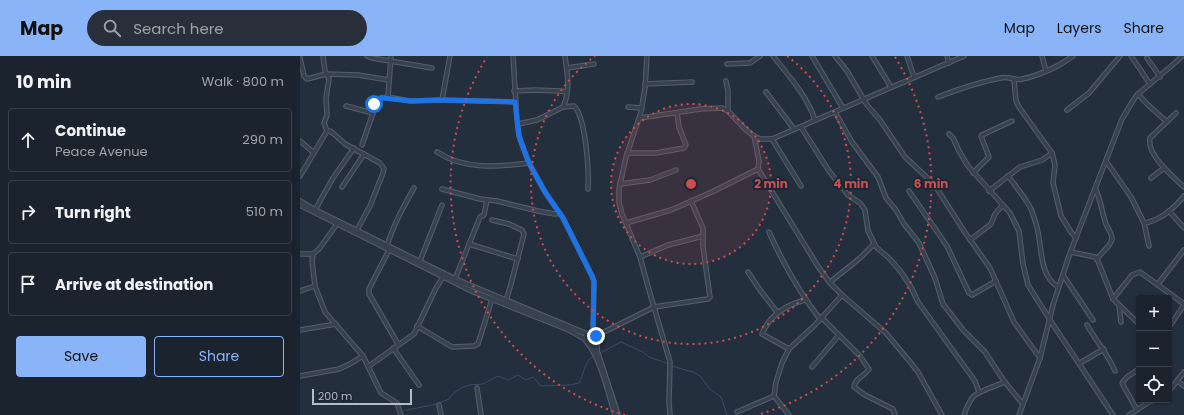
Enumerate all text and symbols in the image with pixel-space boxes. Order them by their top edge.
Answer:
search box [87,10,367,46]
text: Map [20,15,63,42]
icon: search [101,17,123,39]
text: Search here [133,18,224,39]
text: Map [1004,18,1035,38]
text: Layers [1057,18,1101,38]
text: Share [1123,18,1164,38]
text: 10 min [16,70,72,94]
text: Walk · 800 m [202,72,284,91]
route start [365,95,383,113]
text: Continue [55,120,126,141]
icon: ahead [17,129,39,151]
text: 290 m [242,130,283,149]
text: Peace Avenue [55,142,148,161]
text: 2 min [754,175,788,192]
text: 4 min [833,175,869,192]
text: 6 min [914,175,948,192]
centre of rings [684,177,698,191]
icon: right [17,201,39,223]
text: Turn right [55,202,131,223]
text: 510 m [246,202,283,221]
icon: arrive [17,273,39,295]
text: Arrive at destination [55,274,213,295]
map controls [1136,295,1172,403]
button: + [1136,295,1172,331]
route end [587,327,605,345]
button: − [1136,331,1172,367]
button: Save [16,336,146,377]
button: Share [154,336,284,377]
button: locate [1136,367,1172,403]
scale bar [312,387,412,406]
text: 200 m [318,388,352,404]

